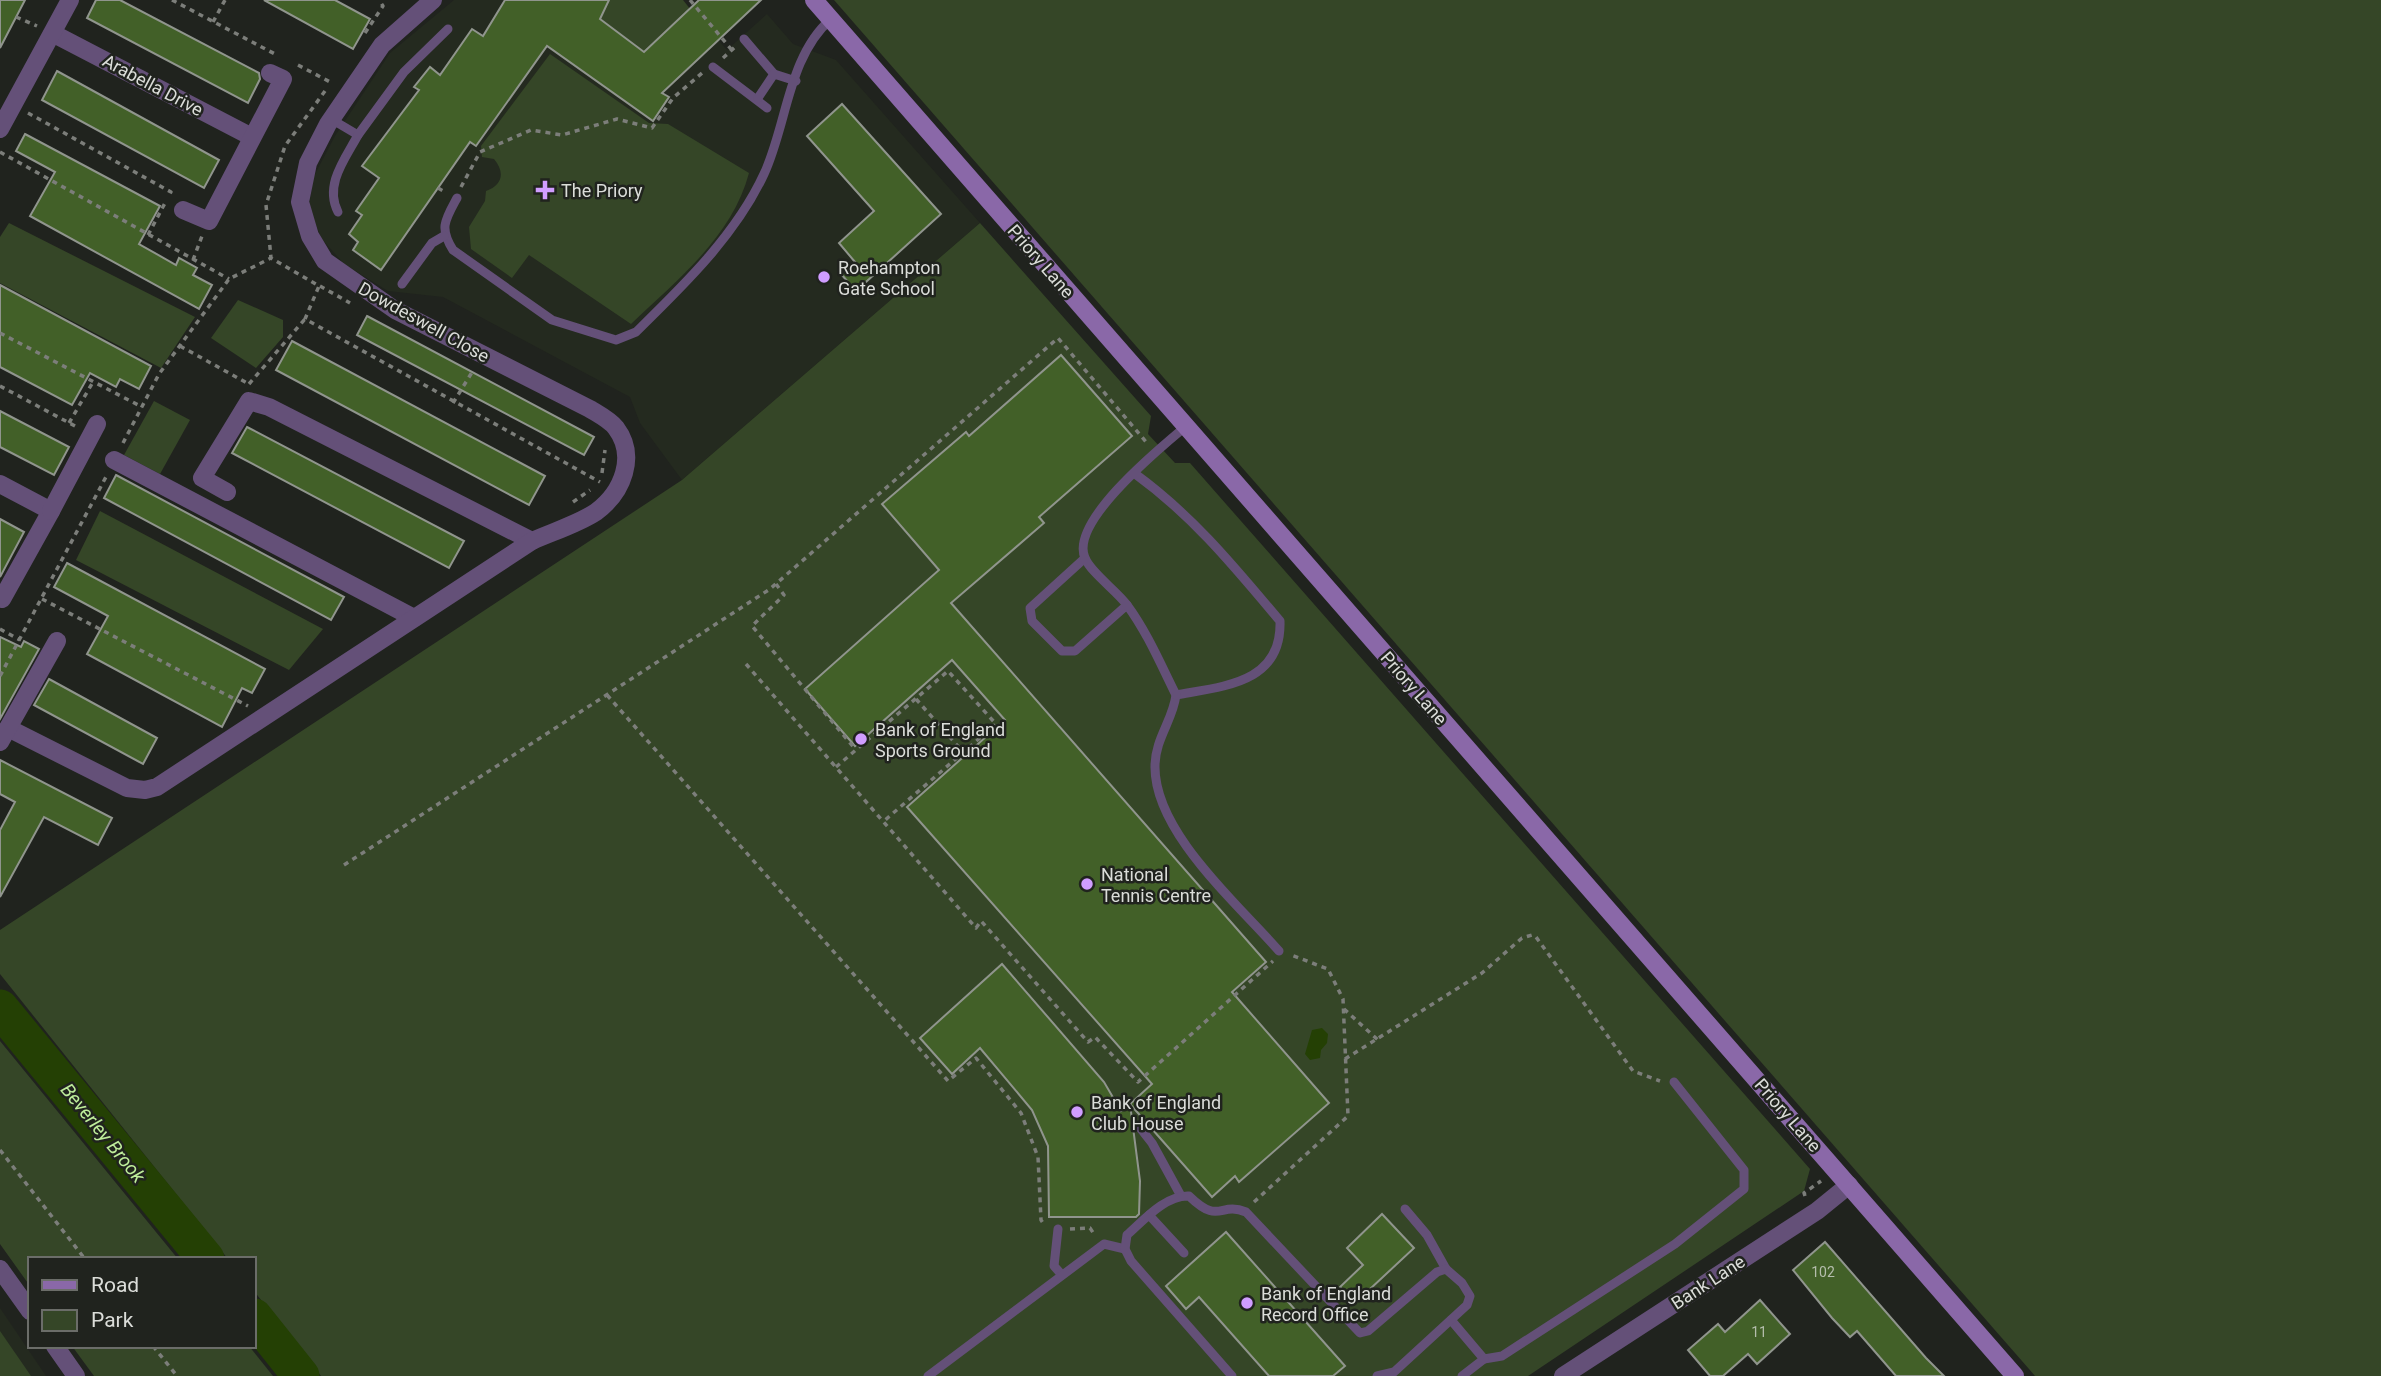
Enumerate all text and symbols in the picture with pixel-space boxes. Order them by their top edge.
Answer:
street label: Arabella Drive [99,50,207,120]
marker: The Priory [535,180,555,200]
place label: The Priory [561,180,643,201]
street label: Priory Lane [1003,220,1079,302]
place label: Roehampton Gate School [838,257,940,299]
marker: Roehampton Gate School [816,269,832,285]
street label: Dowdeswell Close [355,277,493,367]
street label: Priory Lane [1376,647,1452,729]
place label: Bank of England Sports Ground [875,719,1005,761]
marker: Bank of England Sports Ground [853,731,869,747]
place label: National Tennis Centre [1101,864,1211,906]
marker: National Tennis Centre [1079,876,1095,892]
street label: Priory Lane [1750,1074,1826,1156]
water label: Beverley Brook [56,1079,151,1188]
place label: Bank of England Club House [1091,1092,1221,1134]
marker: Bank of England Club House [1069,1104,1085,1120]
street label: Bank Lane [1667,1250,1749,1314]
legend [28,1257,256,1348]
house number: 102 [1811,1264,1835,1280]
text: Road [91,1273,139,1297]
place label: Bank of England Record Office [1261,1283,1391,1325]
marker: Bank of England Record Office [1239,1295,1255,1311]
text: Park [91,1308,134,1332]
house number: 11 [1751,1324,1767,1340]

